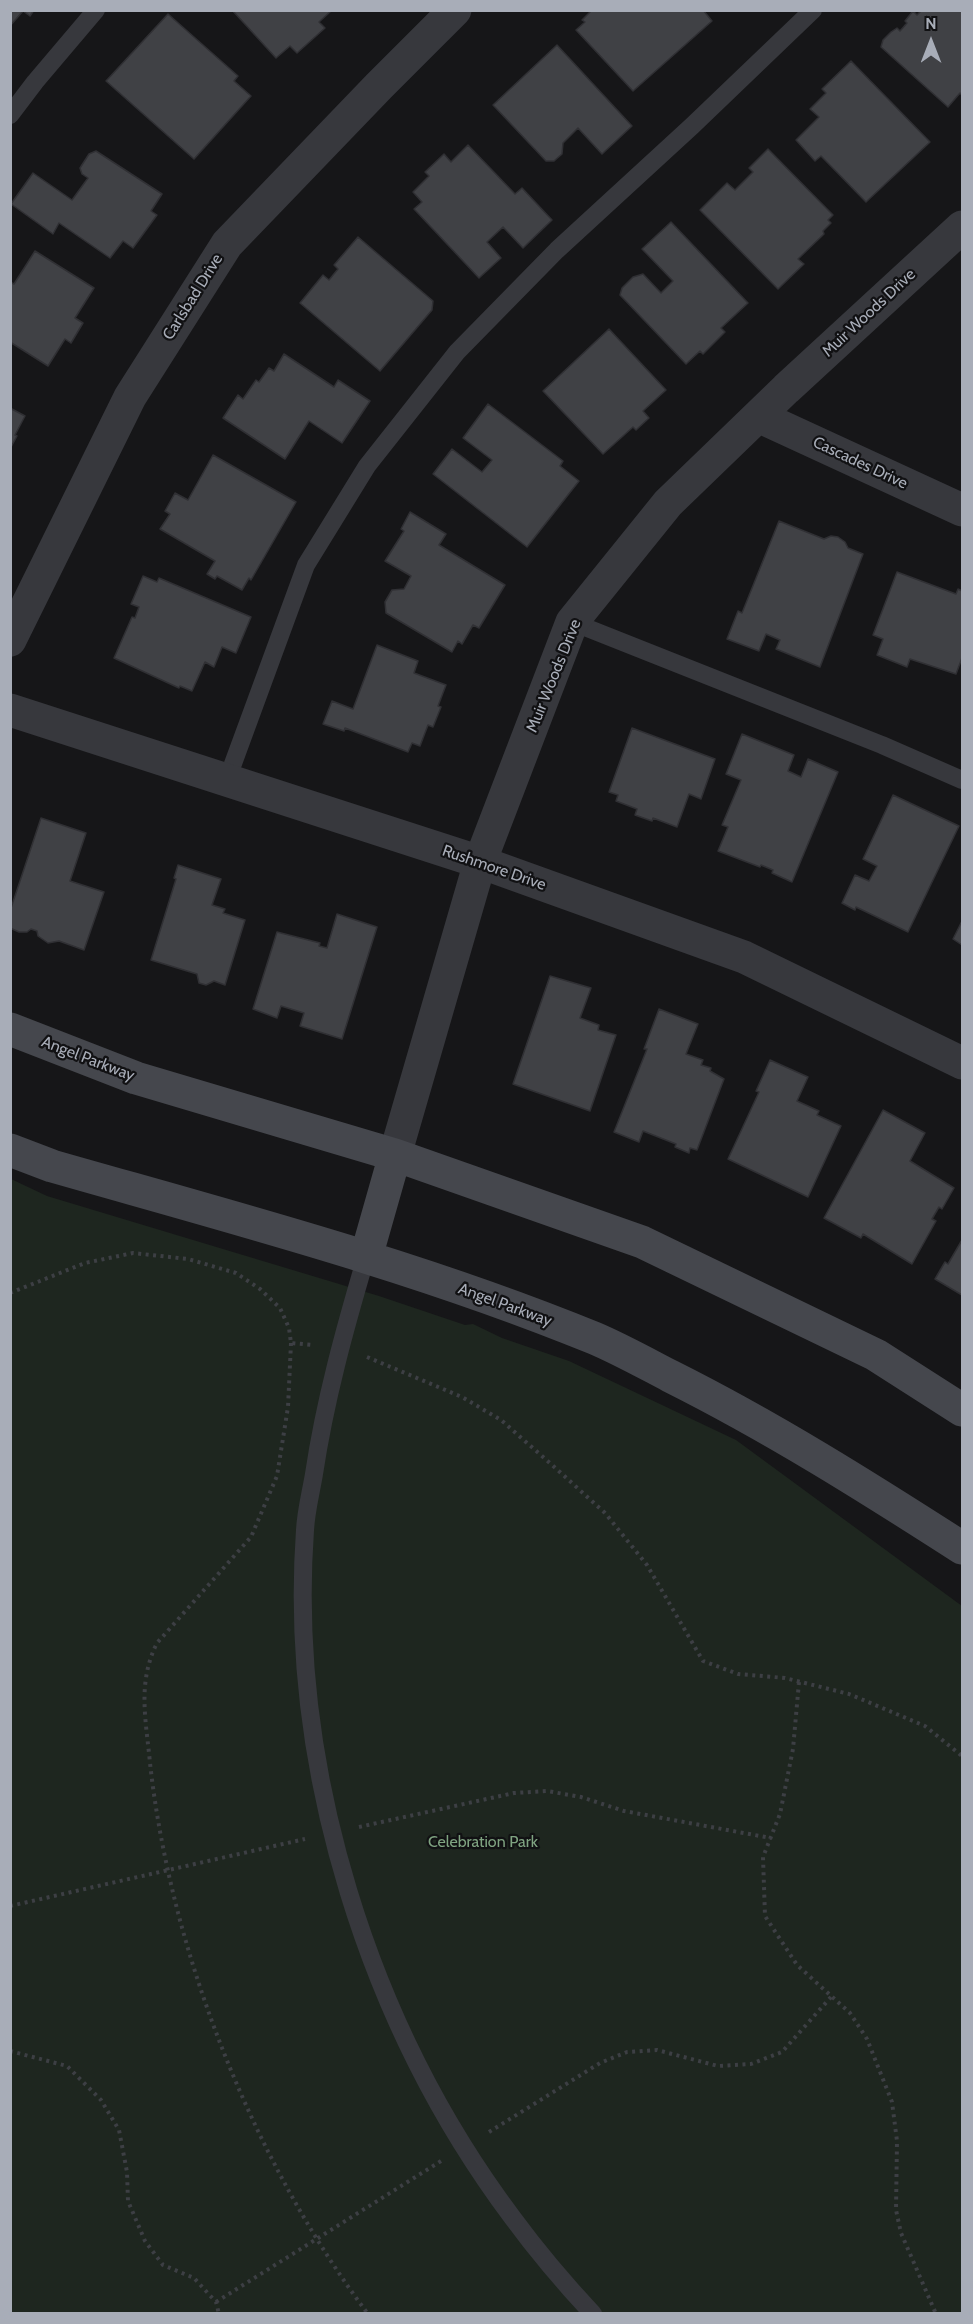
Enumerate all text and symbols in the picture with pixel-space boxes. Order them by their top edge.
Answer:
north arrow [901,12,961,72]
text: N [925,14,937,33]
street label: Carlsbad Drive [159,250,227,344]
street label: Muir Woods Drive [818,265,920,361]
street label: Cascades Drive [810,433,910,493]
street label: Muir Woods Drive [523,617,585,735]
street label: Rushmore Drive [440,841,548,895]
street label: Angel Parkway [39,1032,137,1086]
street label: Angel Parkway [456,1279,554,1331]
park label: Celebration Park [428,1832,538,1852]

